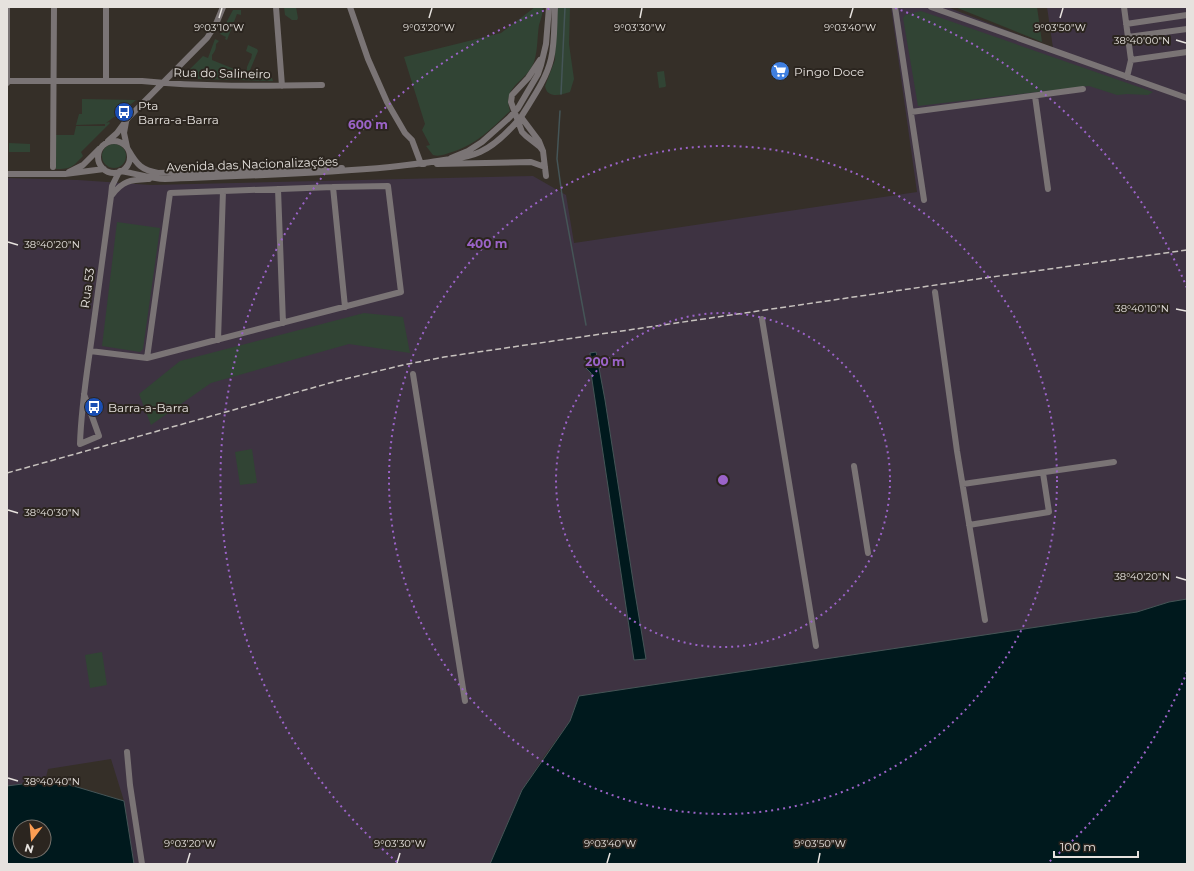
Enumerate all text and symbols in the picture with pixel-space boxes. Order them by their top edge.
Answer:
text: 9°03'10"W [194,21,244,34]
text: 9°03'20"W [403,21,455,34]
text: 9°03'30"W [614,21,666,34]
text: 9°03'40"W [824,21,876,34]
text: 9°03'50"W [1034,21,1086,34]
text: 38°40'00"N [1114,34,1170,47]
supermarket icon: Pingo Doce [769,60,791,82]
place label: Pingo Doce [794,64,864,79]
street label: Rua do Salineiro [173,65,271,81]
place label: Pta Barra-a-Barra [138,98,219,127]
bus stop icon: Pta Barra-a-Barra [113,101,135,123]
text: 600 m [348,117,388,132]
street label: Avenida das Nacionalizações [166,153,338,174]
text: 400 m [467,236,507,251]
text: 38°40'20"N [24,238,80,251]
street label: Rua 53 [77,267,97,309]
text: 38°40'10"N [1115,302,1169,315]
text: 200 m [585,354,625,369]
bus stop icon: Barra-a-Barra [83,396,105,418]
place label: Barra-a-Barra [108,400,189,415]
centre of rings [716,473,730,487]
text: 38°40'30"N [24,506,80,519]
text: 38°40'20"N [1114,570,1170,583]
text: 38°40'40"N [24,775,80,788]
north arrow [12,819,52,859]
scale bar [1054,833,1138,859]
text: 9°03'20"W [164,837,216,850]
text: 9°03'30"W [374,837,426,850]
text: 9°03'40"W [584,837,636,850]
text: 9°03'50"W [794,837,846,850]
text: 100 m [1060,839,1096,854]
text: N [23,841,35,857]

